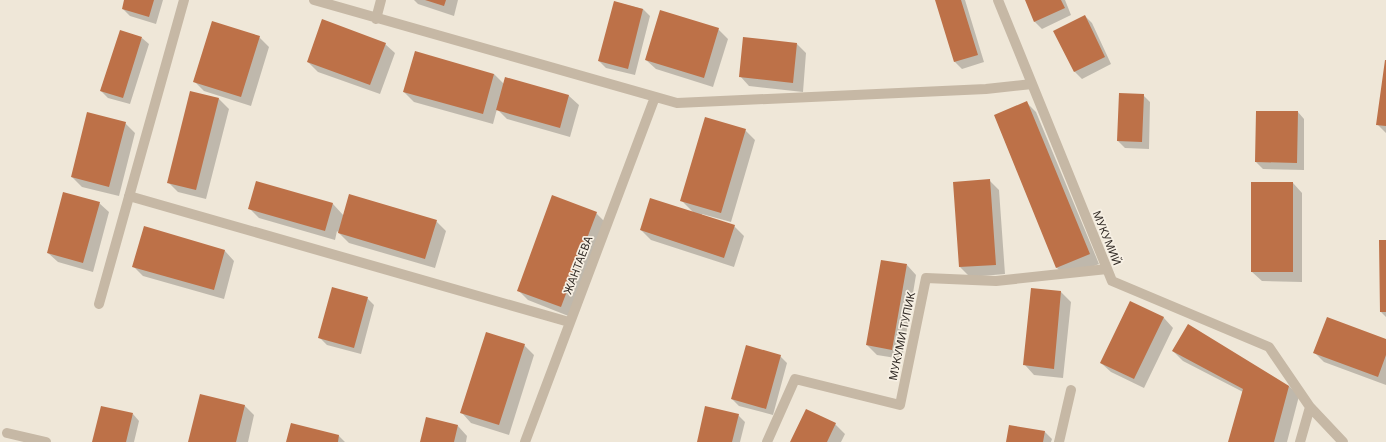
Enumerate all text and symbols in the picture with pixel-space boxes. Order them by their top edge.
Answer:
street label: МУКУМИЙ [1090,209,1124,267]
street label: ЖАНТАЕВА [560,233,596,296]
street label: МУКУМИ ТУПИК [886,290,918,382]

